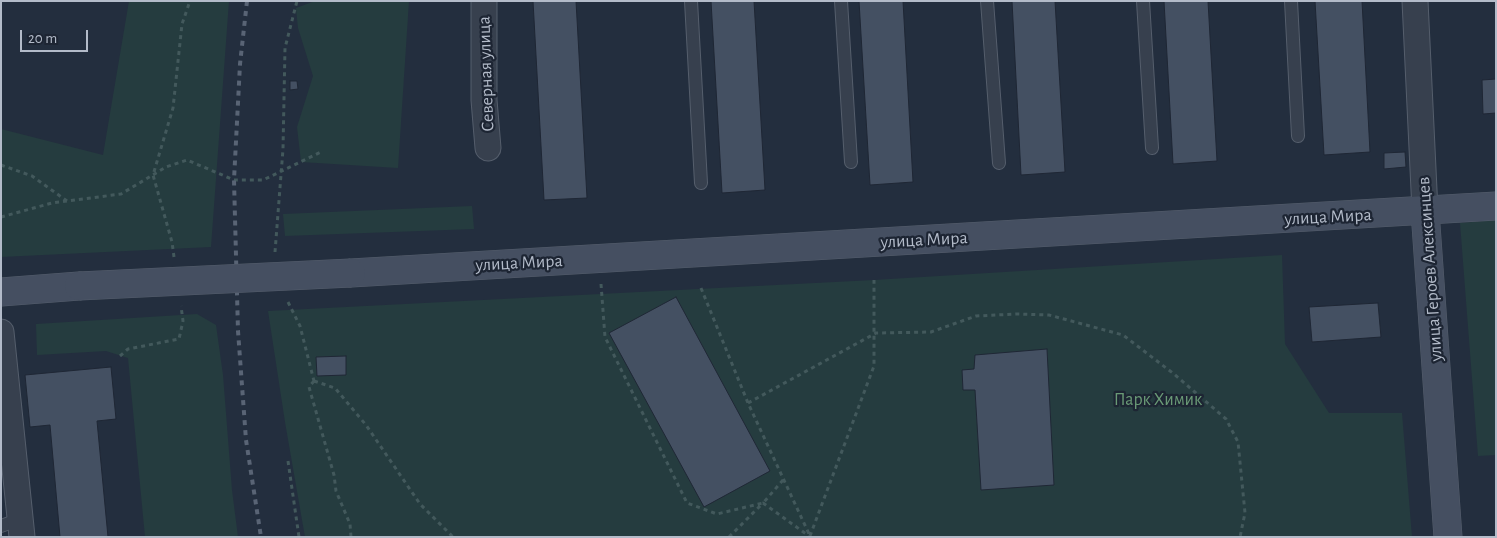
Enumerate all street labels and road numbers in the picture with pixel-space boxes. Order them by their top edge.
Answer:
street label: Северная улица [473,16,499,132]
street label: улица Героев Алексинцев [1413,176,1447,362]
street label: улица Мира [1284,204,1372,230]
street label: улица Мира [880,227,968,253]
street label: улица Мира [475,250,563,276]

